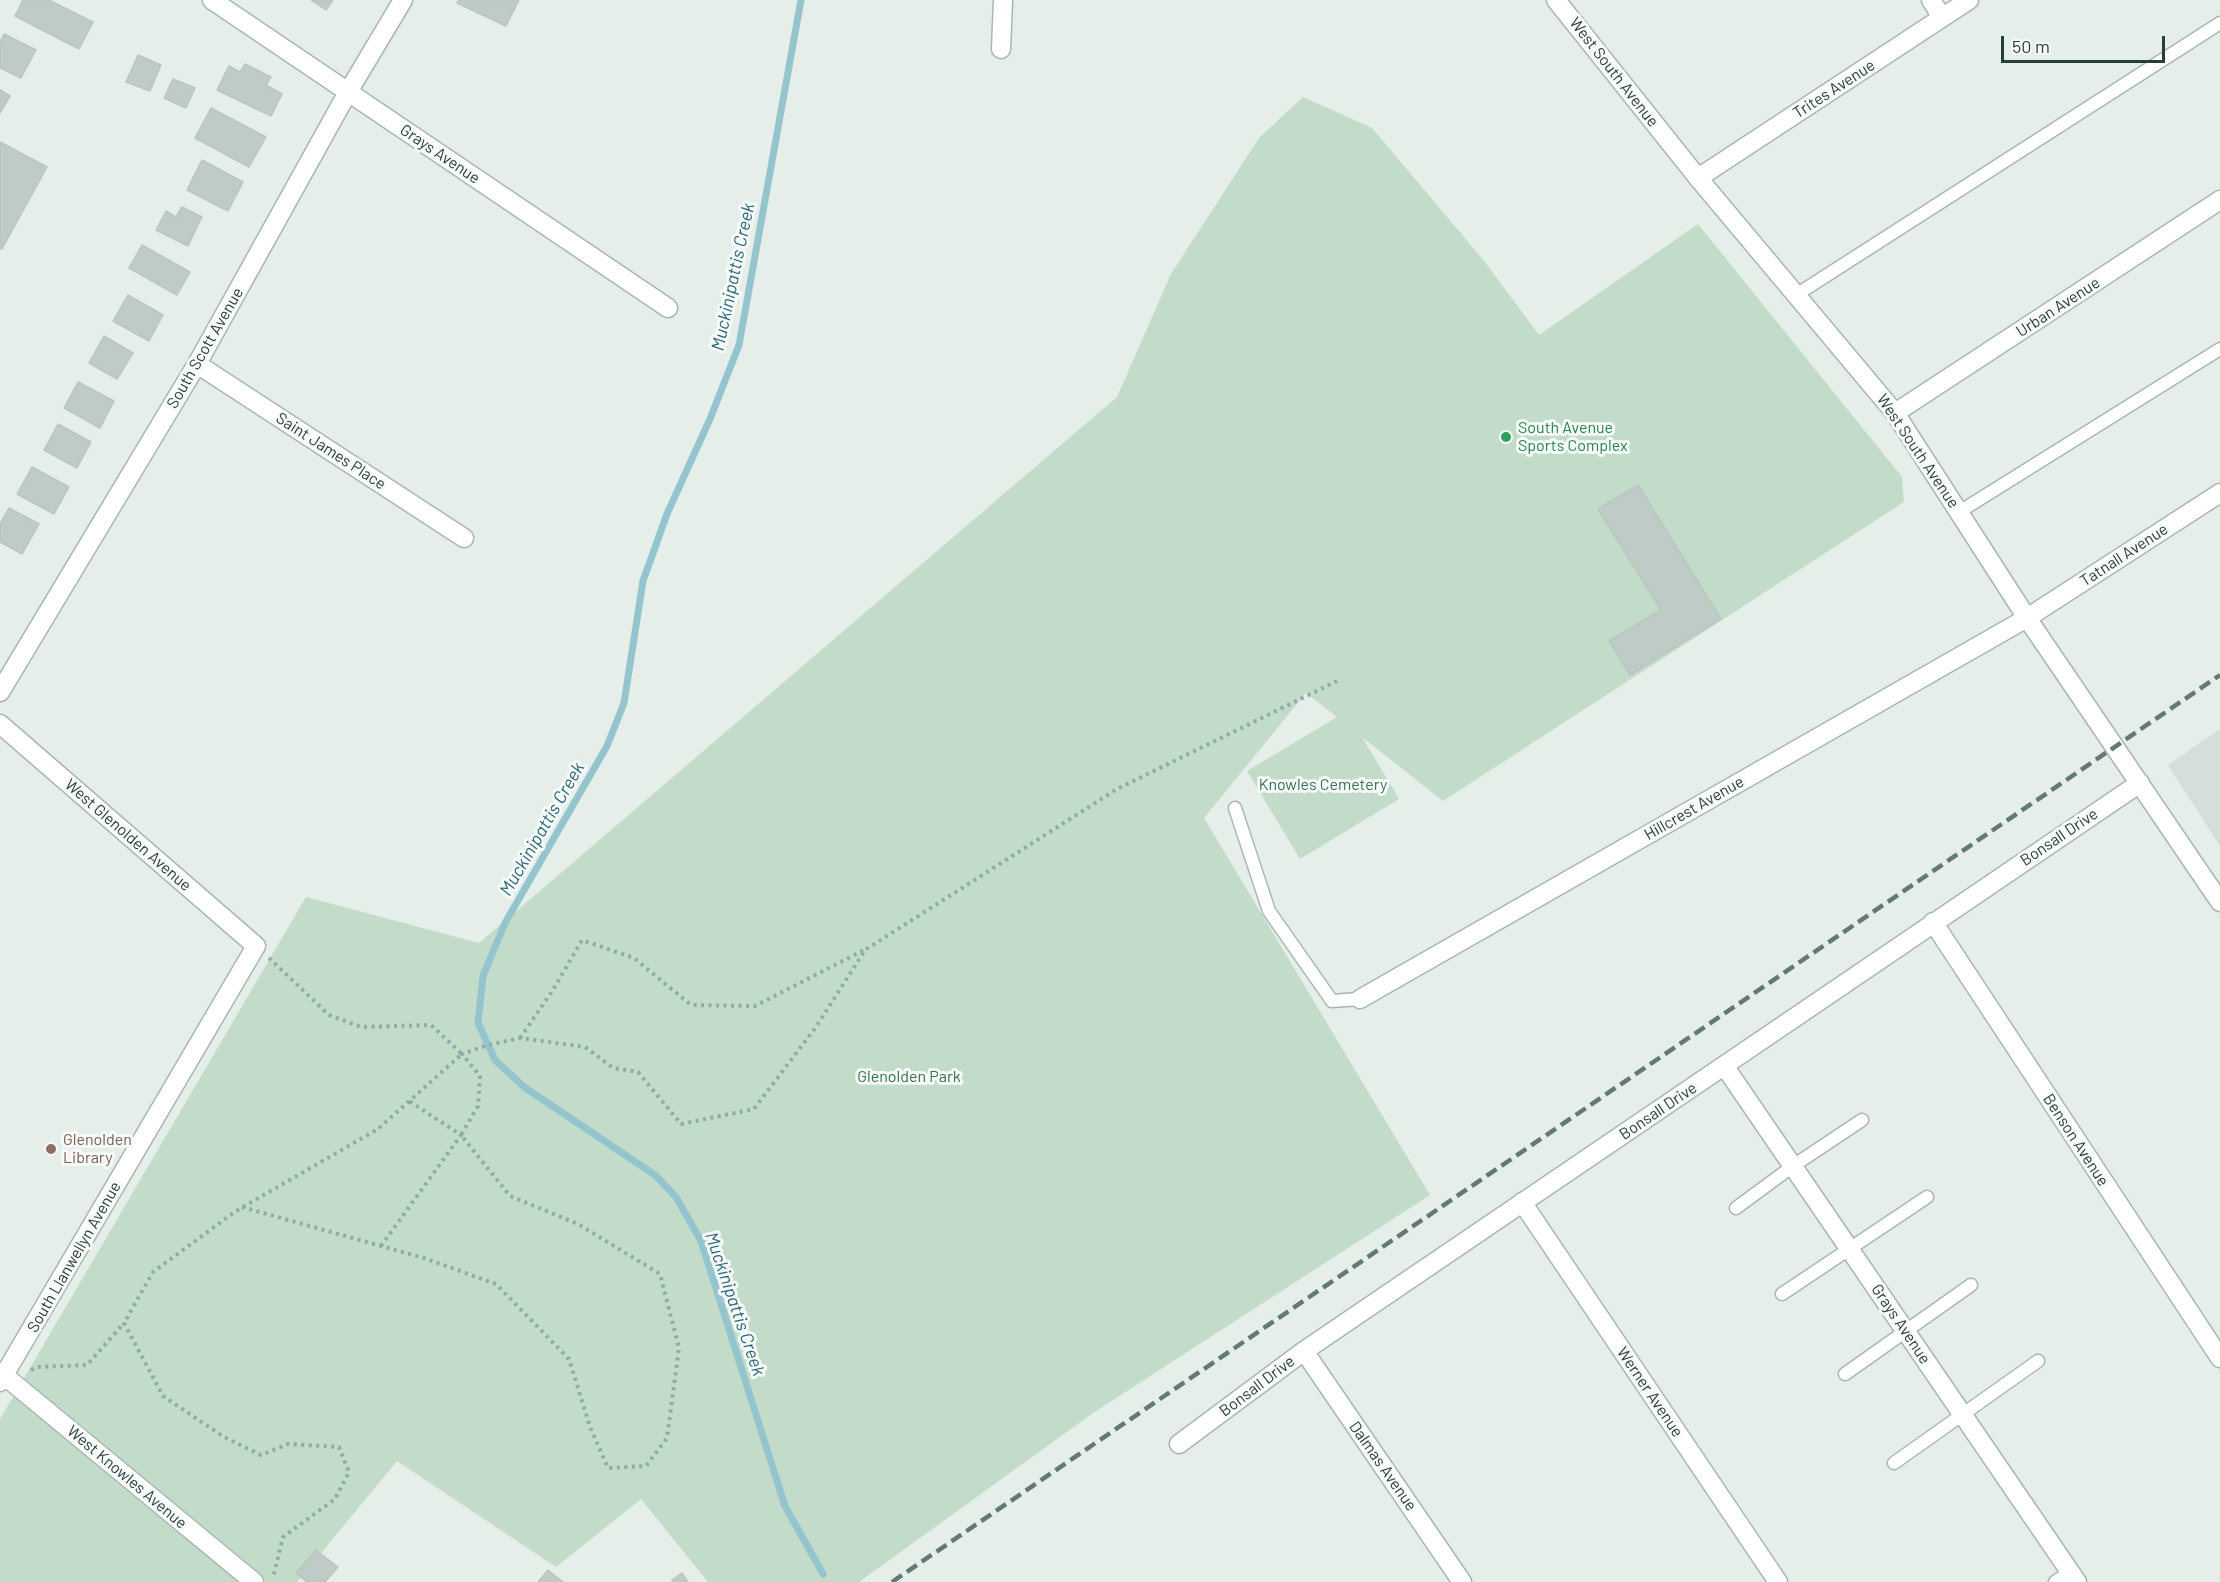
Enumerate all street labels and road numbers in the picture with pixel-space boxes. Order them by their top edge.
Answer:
street label: West South Avenue [1565,13,1663,131]
street label: Trites Avenue [1789,55,1879,123]
street label: Grays Avenue [396,120,484,188]
street label: Urban Avenue [2013,273,2103,341]
street label: South Scott Avenue [163,284,247,412]
street label: West South Avenue [1873,390,1963,512]
street label: Saint James Place [272,408,390,494]
street label: Tatnall Avenue [2076,519,2172,591]
street label: Hillcrest Avenue [1641,772,1747,844]
street label: West Glenolden Avenue [61,775,195,895]
street label: Bonsall Drive [2017,804,2101,870]
street label: Bonsall Drive [1616,1078,1700,1144]
street label: Benson Avenue [2039,1090,2113,1190]
street label: South Llanwellyn Avenue [23,1178,125,1336]
street label: Grays Avenue [1867,1280,1935,1368]
street label: Werner Avenue [1613,1343,1687,1441]
street label: Bonsall Drive [1216,1351,1298,1421]
street label: Dalmas Avenue [1345,1418,1421,1514]
street label: West Knowles Avenue [63,1421,191,1533]

